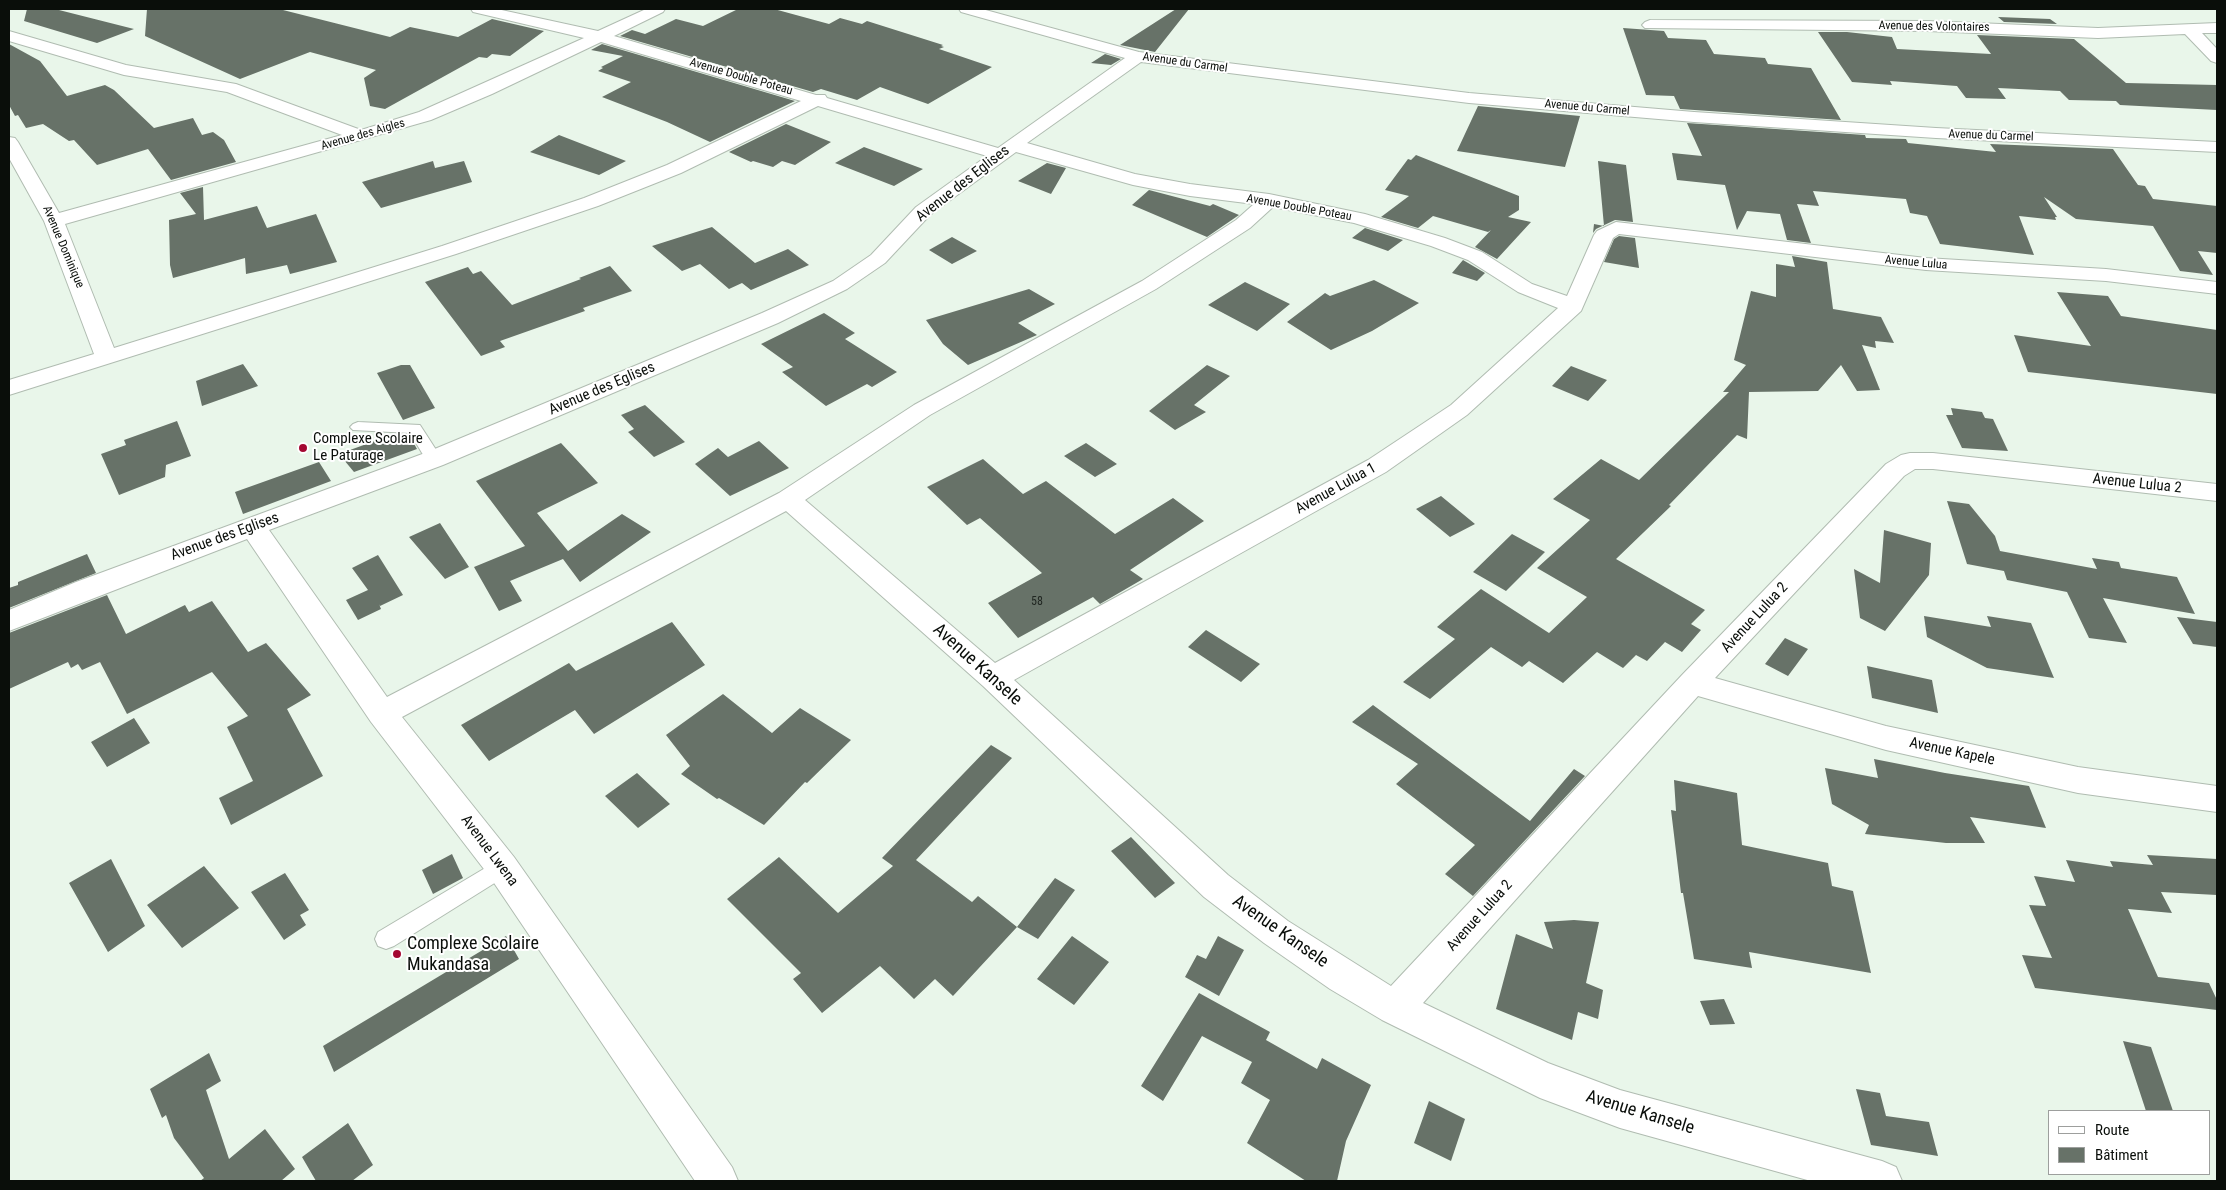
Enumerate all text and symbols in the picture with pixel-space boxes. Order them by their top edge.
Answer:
street label: Avenue des Volontaires [1878,19,1990,35]
street label: Avenue du Carmel [1142,50,1228,76]
street label: Avenue Double Poteau [688,55,794,99]
street label: Avenue du Carmel [1544,97,1630,119]
street label: Avenue des Aigles [319,116,407,154]
street label: Avenue du Carmel [1948,127,2034,145]
street label: Avenue des Eglises [913,142,1013,226]
street label: Avenue Double Poteau [1245,192,1353,224]
street label: Avenue Dominique [39,204,87,290]
street label: Avenue Lulua [1884,253,1948,273]
street label: Avenue des Eglises [546,359,658,419]
place label: Complexe Scolaire Le Paturage [313,430,423,465]
marker: Complexe Scolaire Le Paturage [297,442,309,454]
street label: Avenue Lulua 1 [1293,459,1379,519]
street label: Avenue Lulua 2 [2092,470,2182,498]
street label: Avenue des Eglises [169,509,281,565]
street label: Avenue Lulua 2 [1718,579,1792,657]
house number: 58 [1031,595,1043,609]
street label: Avenue Kansele [928,619,1026,711]
street label: Avenue Kapele [1908,734,1996,770]
street label: Avenue Lwena [456,812,522,890]
street label: Avenue Lulua 2 [1443,877,1517,955]
street label: Avenue Kansele [1228,891,1332,973]
place label: Complexe Scolaire Mukandasa [407,933,539,976]
marker: Complexe Scolaire Mukandasa [391,948,403,960]
street label: Avenue Kansele [1583,1086,1697,1140]
legend [2048,1110,2211,1175]
text: Route [2095,1121,2129,1139]
text: Bâtiment [2095,1146,2148,1164]

